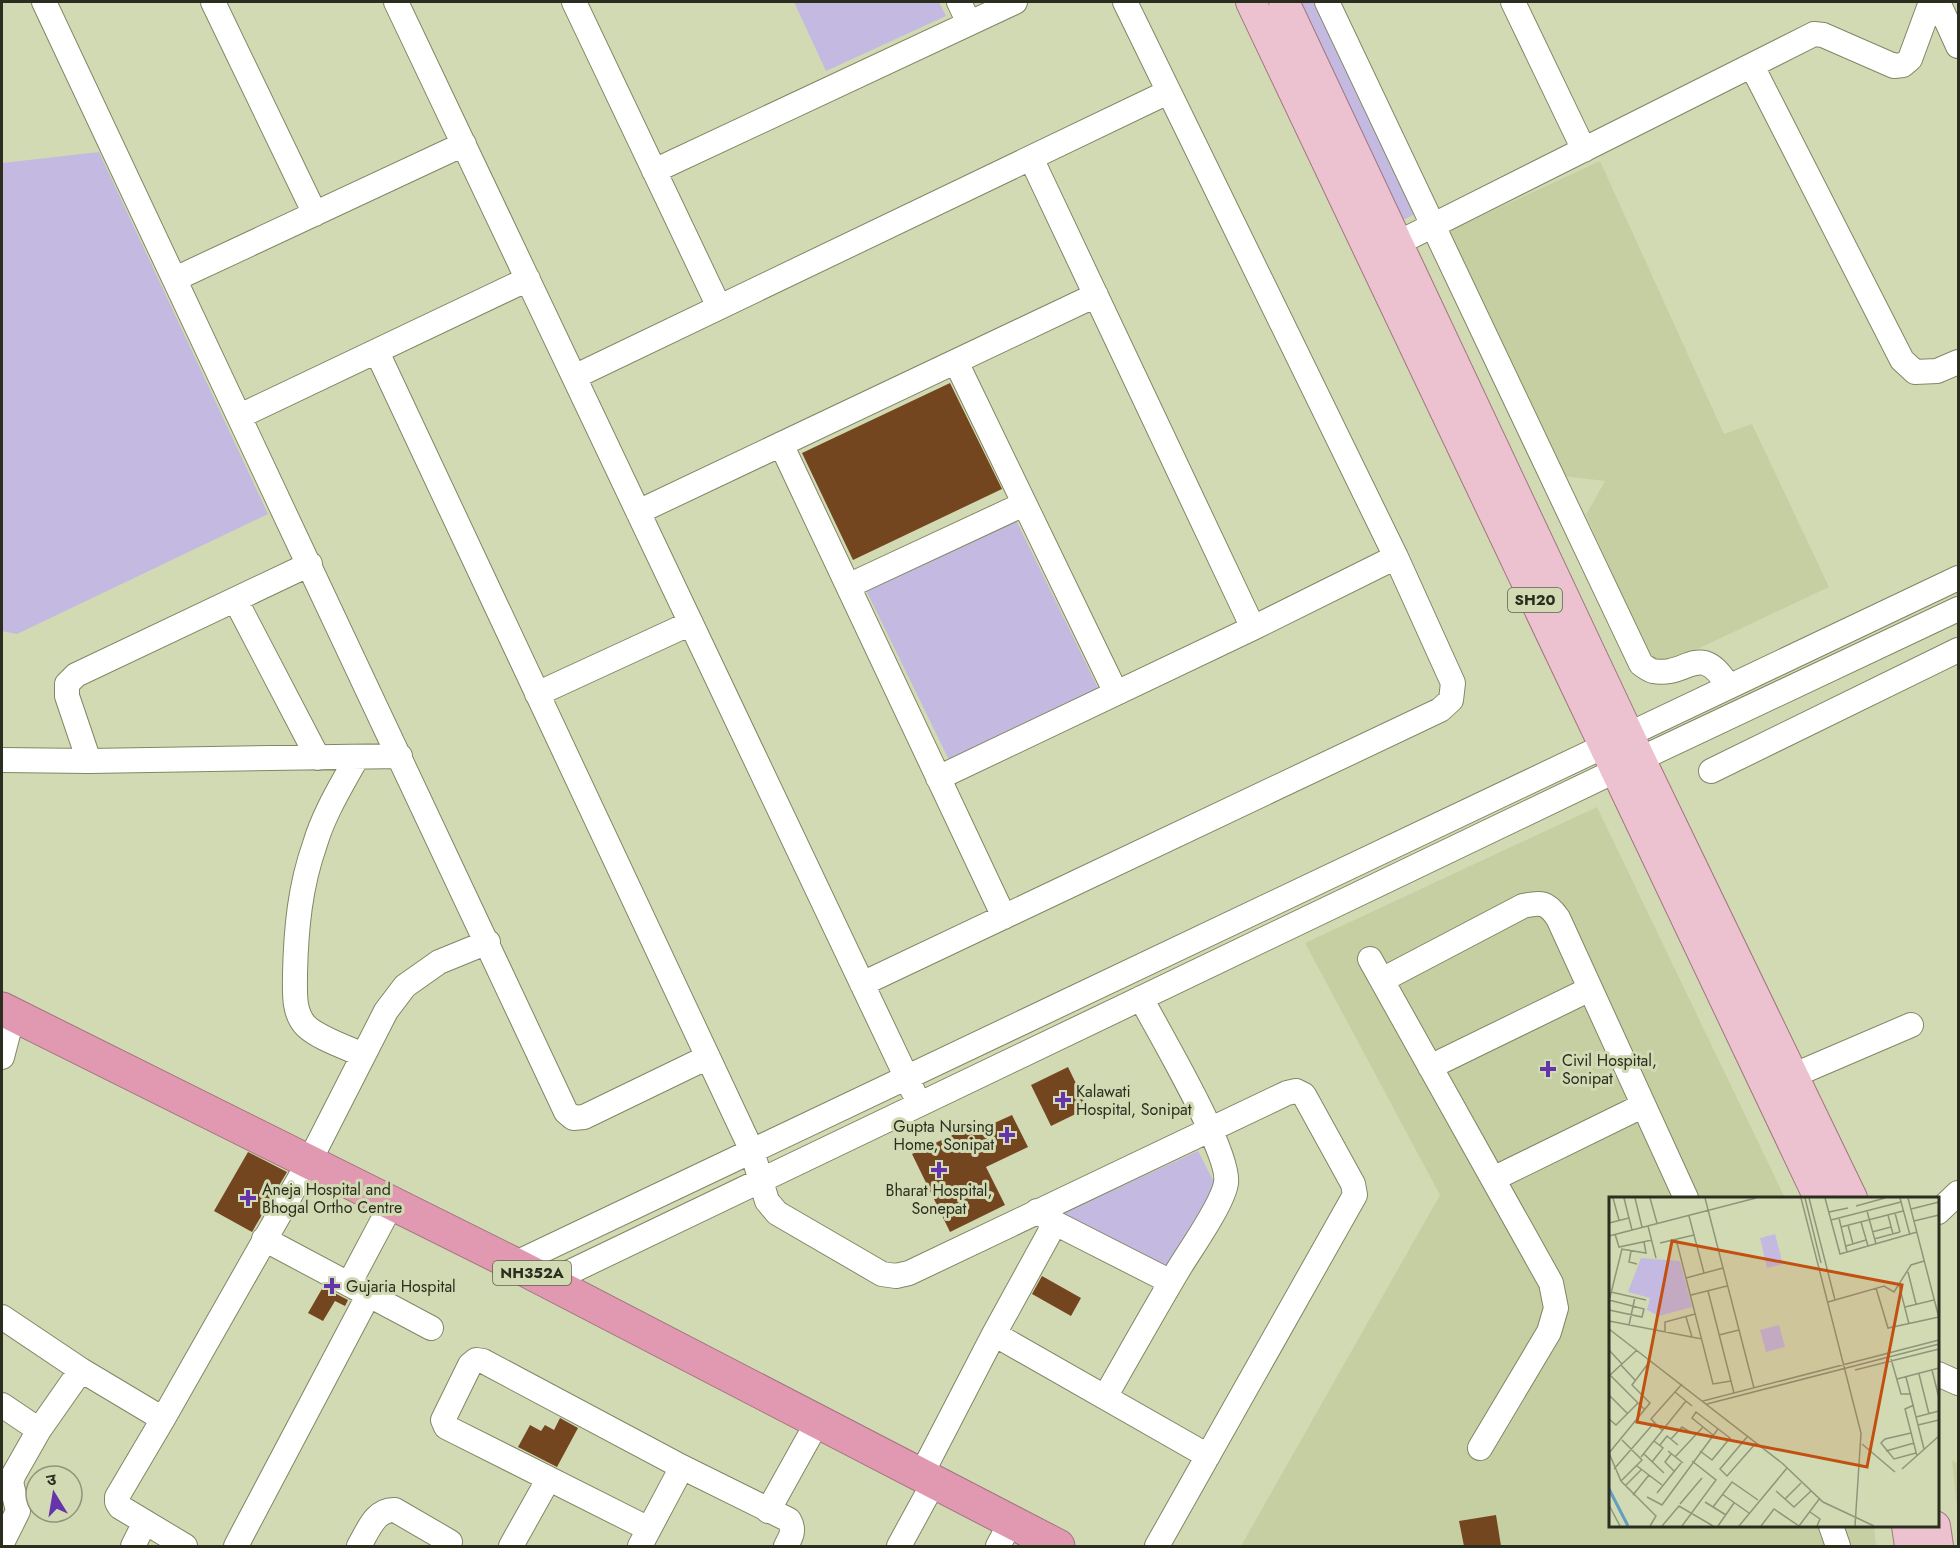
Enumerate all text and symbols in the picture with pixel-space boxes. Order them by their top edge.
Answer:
road number: SH20 [1508,588,1562,612]
place label: Civil Hospital, Sonipat [1562,1049,1657,1090]
marker: Civil Hospital, Sonipat [1539,1060,1557,1078]
place label: Kalawati Hospital, Sonipat [1076,1080,1192,1121]
marker: Kalawati Hospital, Sonipat [1054,1091,1072,1109]
place label: Gupta Nursing Home, Sonipat [893,1115,994,1156]
marker: Gupta Nursing Home, Sonipat [998,1126,1016,1144]
marker: Bharat Hospital, Sonepat [930,1161,948,1179]
place label: Aneja Hospital and Bhogal Ortho Centre [262,1178,402,1219]
place label: Bharat Hospital, Sonepat [886,1179,992,1220]
marker: Aneja Hospital and Bhogal Ortho Centre [239,1189,257,1207]
inset map [1609,1197,1939,1527]
road number: NH352A [493,1261,571,1285]
place label: Gujaria Hospital [346,1275,456,1298]
marker: Gujaria Hospital [323,1277,341,1295]
north arrow [24,1464,84,1524]
text: उ [44,1467,59,1492]

